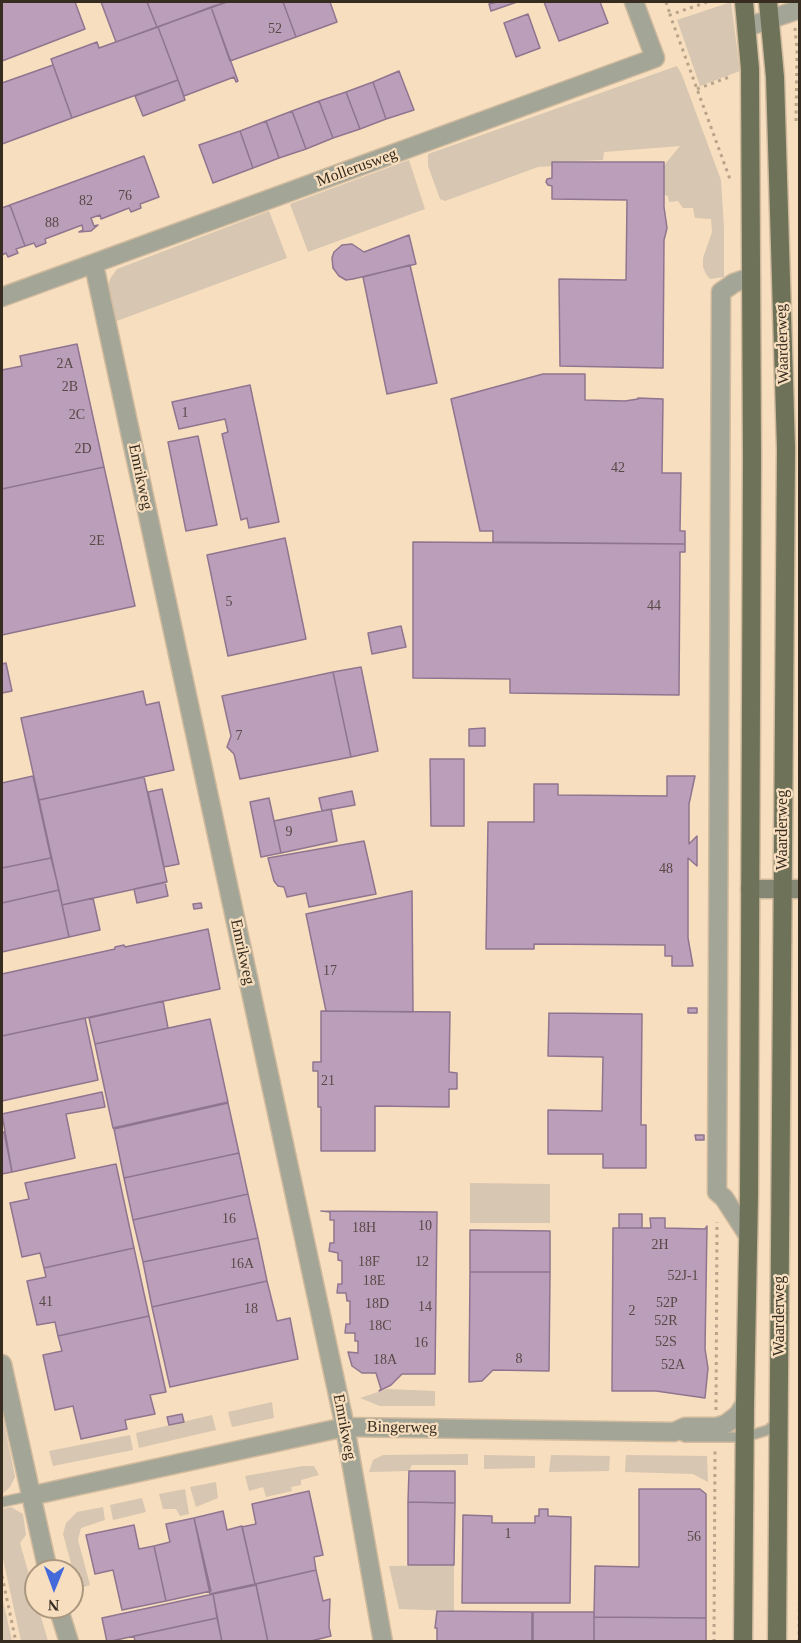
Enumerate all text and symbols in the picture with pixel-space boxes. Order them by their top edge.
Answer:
house number: 52 [268,21,282,37]
street label: Mollerusweg [314,145,400,191]
house number: 76 [118,188,132,204]
house number: 82 [79,193,93,209]
house number: 88 [45,215,59,231]
street label: Waarderweg [772,303,794,385]
house number: 2A [56,356,74,372]
house number: 2B [62,379,78,395]
house number: 1 [182,405,188,421]
house number: 2C [69,407,85,423]
house number: 2D [74,441,92,457]
street label: Emrikweg [124,442,156,512]
house number: 42 [611,460,625,476]
house number: 2E [89,533,105,549]
house number: 5 [225,594,232,610]
house number: 44 [647,598,661,614]
house number: 7 [236,728,243,744]
street label: Waarderweg [773,790,793,870]
house number: 9 [286,824,292,840]
house number: 48 [659,861,673,877]
street label: Emrikweg [226,917,258,987]
house number: 17 [323,963,337,979]
house number: 21 [321,1073,335,1089]
house number: 16 [222,1211,236,1227]
house number: 10 [418,1218,432,1234]
house number: 18H [352,1220,376,1236]
house number: 2H [651,1237,669,1253]
house number: 18F [358,1254,380,1270]
house number: 12 [415,1254,429,1270]
house number: 16A [230,1256,254,1272]
house number: 52J-1 [667,1268,699,1284]
house number: 18E [363,1273,385,1289]
street label: Waarderweg [770,1276,790,1356]
house number: 41 [39,1294,53,1310]
house number: 52P [656,1295,678,1311]
house number: 18D [365,1296,389,1312]
house number: 14 [418,1299,432,1315]
house number: 18 [244,1301,258,1317]
house number: 2 [628,1303,636,1319]
house number: 52R [654,1313,678,1329]
house number: 18C [368,1318,392,1334]
house number: 52S [655,1334,677,1350]
house number: 16 [414,1335,428,1351]
house number: 8 [516,1351,522,1367]
house number: 18A [373,1352,397,1368]
house number: 52A [661,1357,685,1373]
street label: Emrikweg [328,1392,360,1462]
street label: Bingerweg [367,1418,437,1438]
house number: 1 [505,1526,512,1542]
house number: 56 [687,1529,701,1545]
north arrow [24,1559,84,1619]
text: N [48,1597,60,1614]

